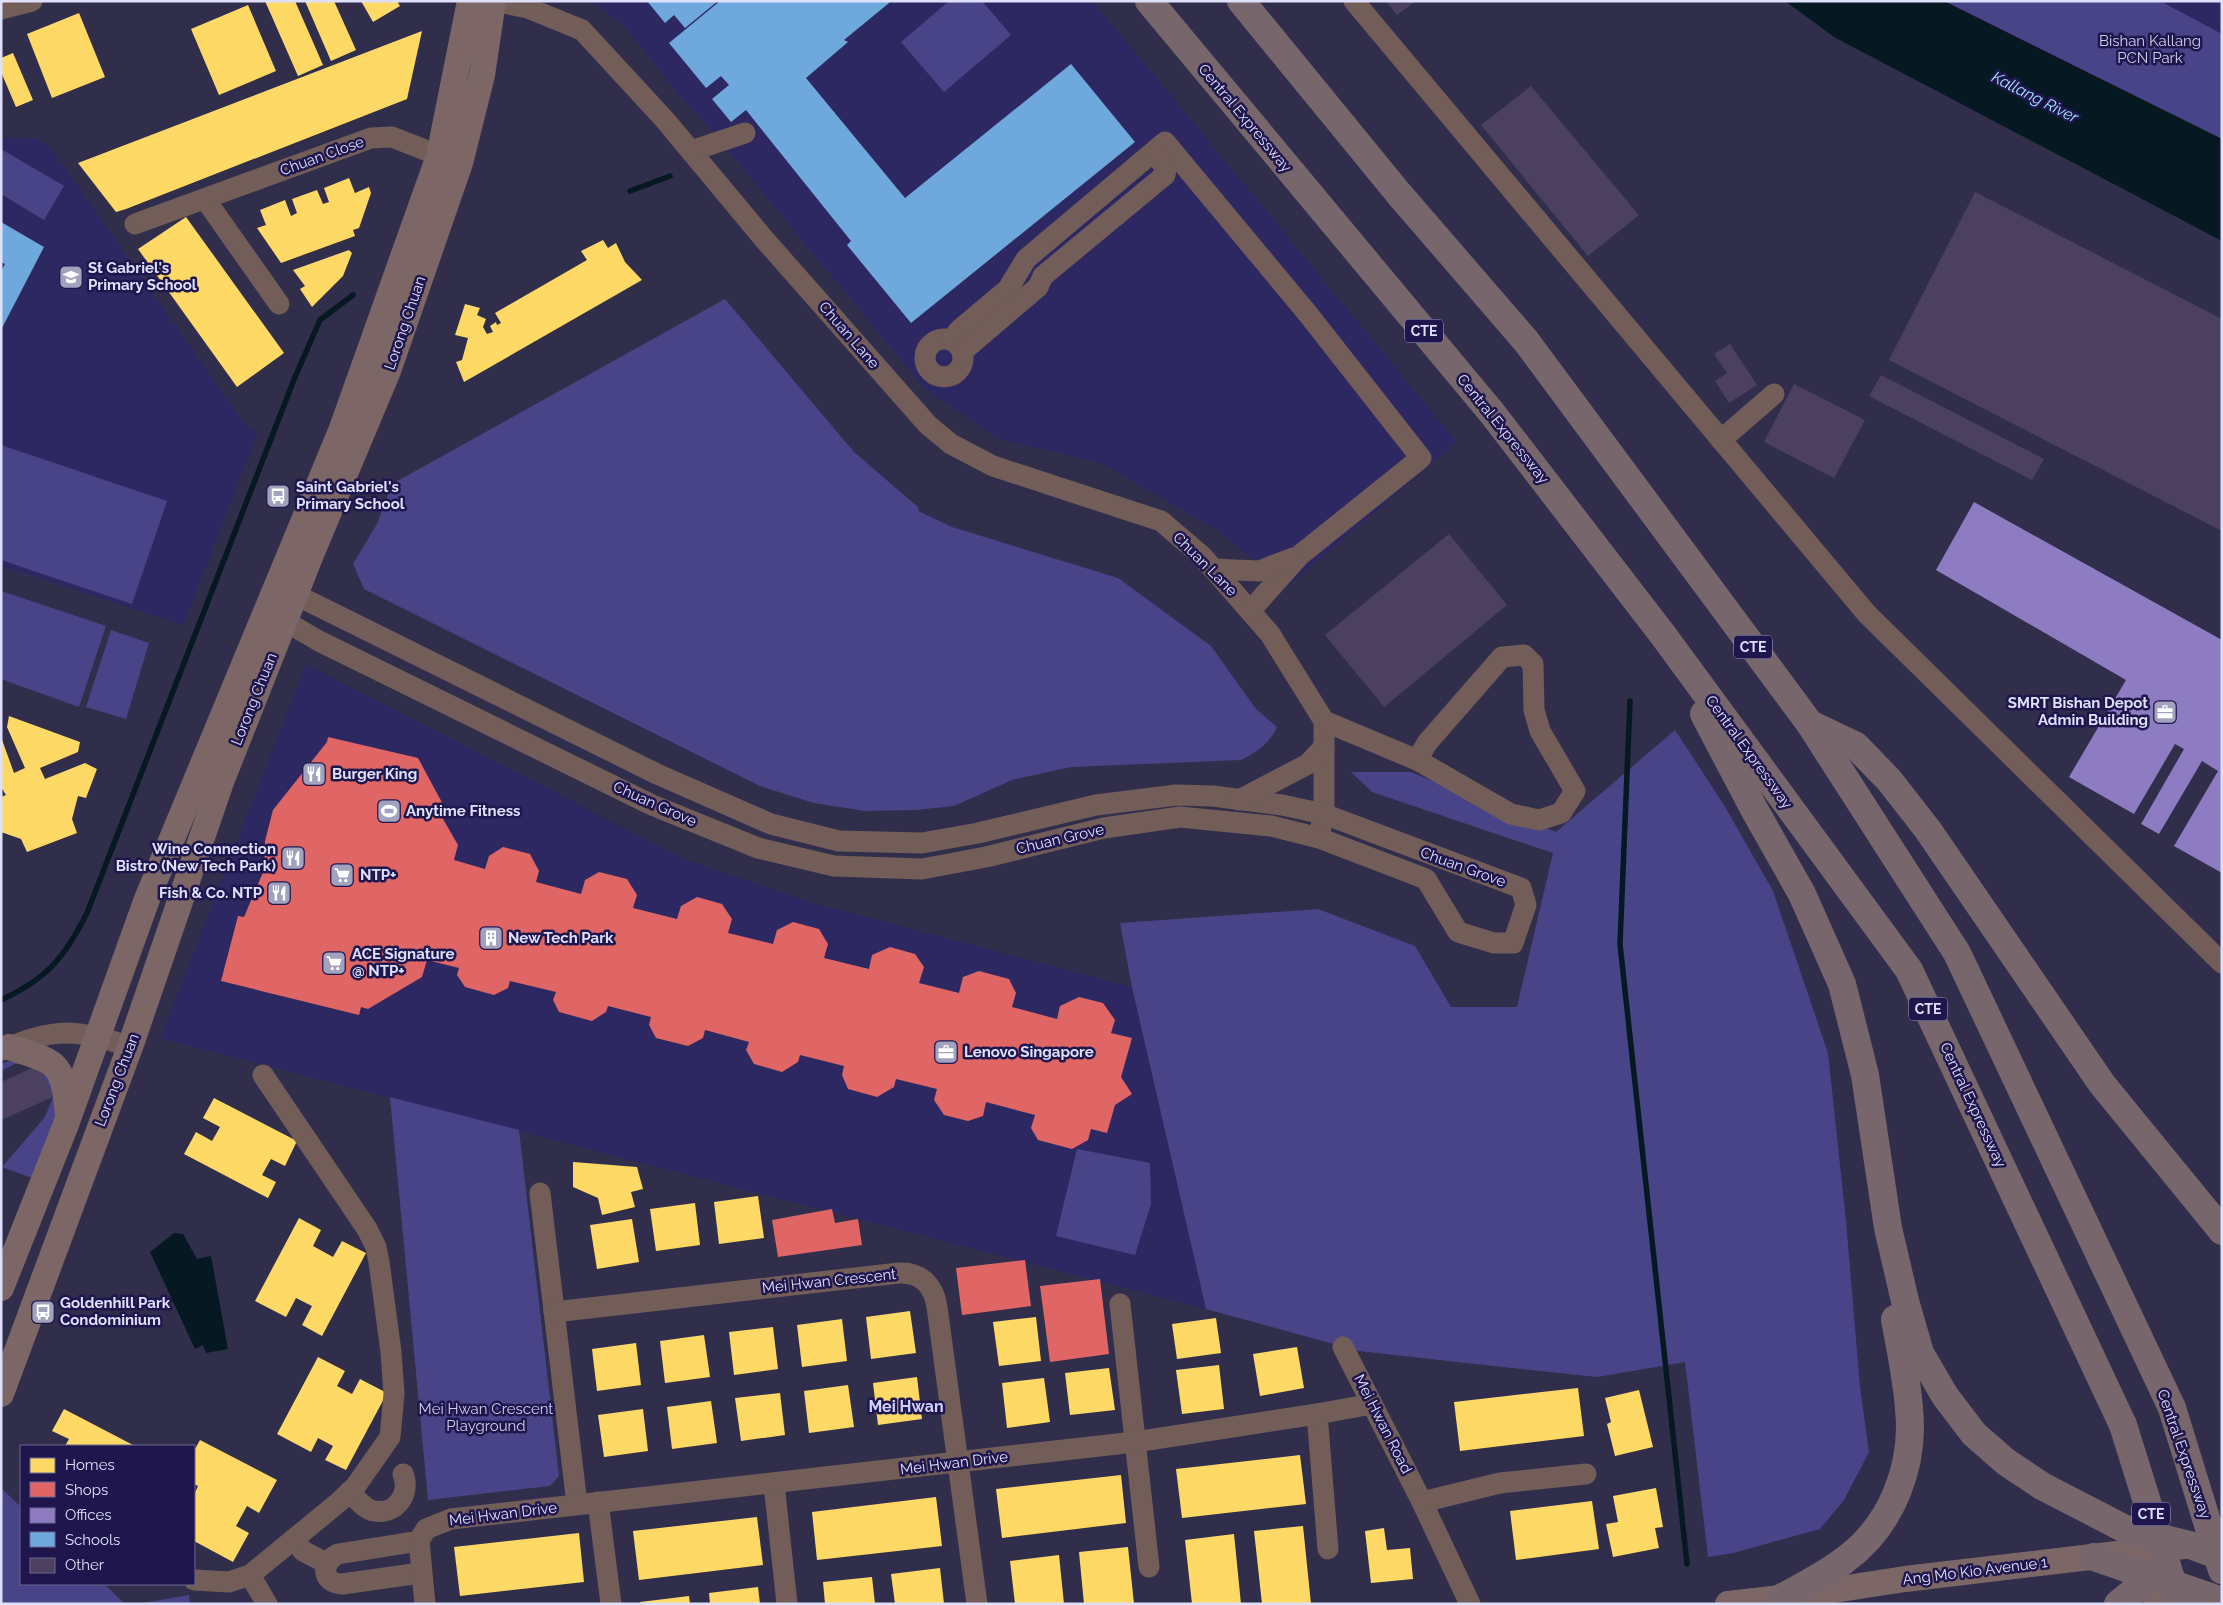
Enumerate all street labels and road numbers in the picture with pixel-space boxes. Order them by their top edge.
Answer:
street label: Central Expressway [1194,60,1296,176]
street label: Chuan Close [278,132,367,180]
street label: Lorong Chuan [381,274,429,372]
street label: Chuan Lane [815,298,883,372]
road number: CTE [1405,320,1443,342]
street label: Central Expressway [1453,371,1553,487]
street label: Chuan Lane [1169,528,1241,600]
road number: CTE [1734,636,1772,659]
street label: Lorong Chuan [227,650,281,748]
street label: Central Expressway [1702,692,1796,812]
street label: Chuan Grove [610,778,700,831]
street label: Chuan Grove [1014,820,1106,858]
street label: Chuan Grove [1418,843,1508,891]
road number: CTE [1909,998,1947,1021]
street label: Lorong Chuan [91,1031,143,1129]
street label: Central Expressway [1936,1040,2010,1170]
street label: Mei Hwan Crescent [761,1265,897,1297]
street label: Mei Hwan Road [1350,1371,1416,1477]
street label: Central Expressway [2153,1387,2215,1521]
street label: Mei Hwan Drive [899,1447,1009,1479]
street label: Mei Hwan Drive [448,1498,558,1530]
road number: CTE [2132,1502,2170,1526]
street label: Ang Mo Kio Avenue 1 [1902,1553,2049,1589]

